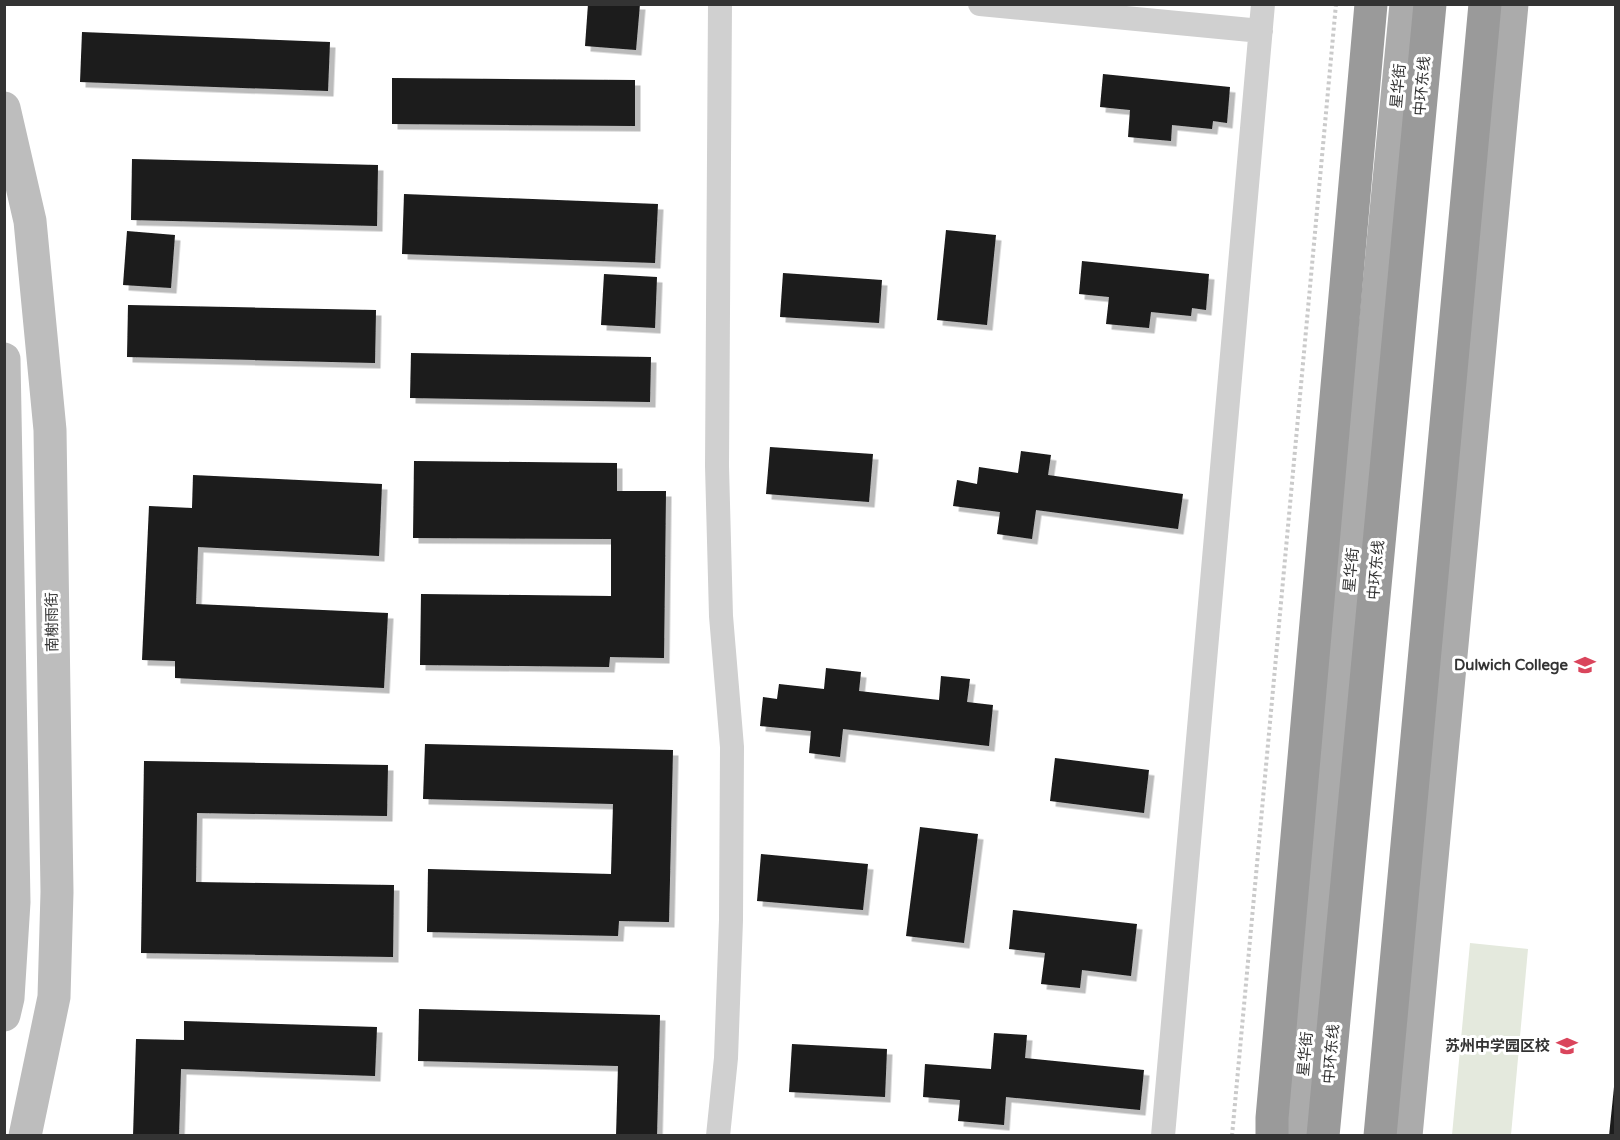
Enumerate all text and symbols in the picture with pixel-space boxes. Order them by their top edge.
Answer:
street label: 中环东线 [1410,55,1434,117]
street label: 星华街 [1387,63,1409,109]
street label: 中环东线 [1364,539,1388,601]
street label: 星华街 [1340,547,1362,593]
street label: 南榭雨街 [42,592,62,652]
school or university icon: Dulwich College [1573,653,1597,677]
place label: Dulwich College [1454,656,1569,675]
street label: 中环东线 [1319,1023,1343,1085]
street label: 星华街 [1294,1031,1316,1077]
school or university icon: 苏州中学园区校 [1555,1034,1579,1058]
place label: 苏州中学园区校 [1445,1037,1550,1055]

